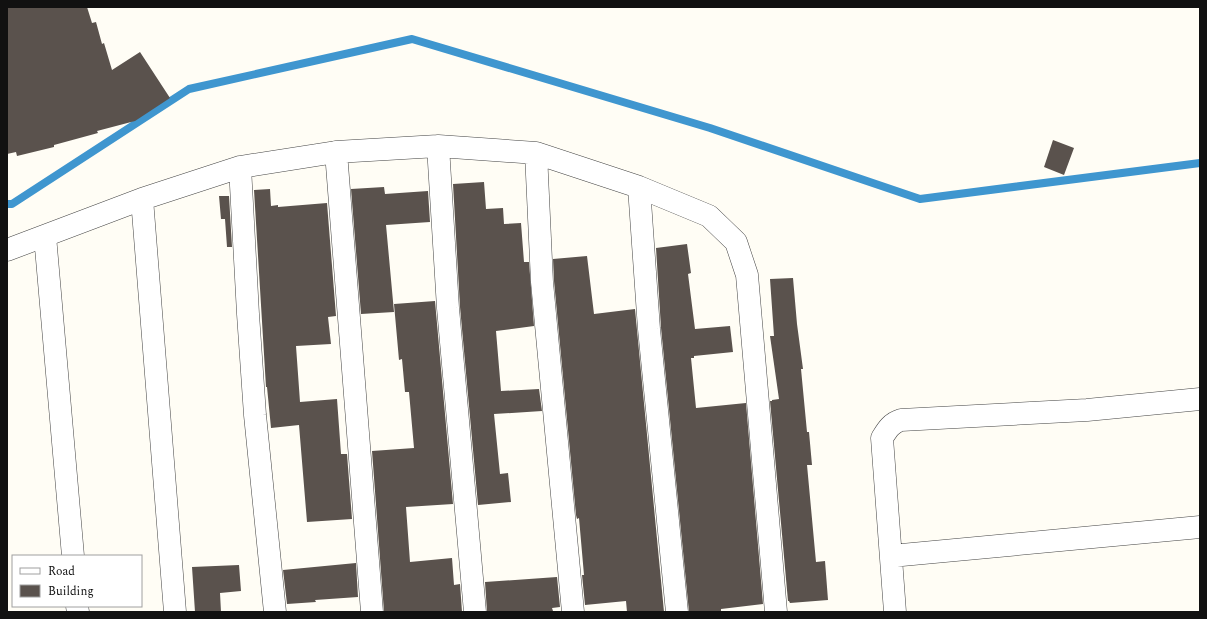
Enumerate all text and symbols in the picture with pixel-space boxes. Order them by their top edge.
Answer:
legend [12,555,142,607]
text: Road [48,562,75,581]
text: Building [48,582,94,601]

